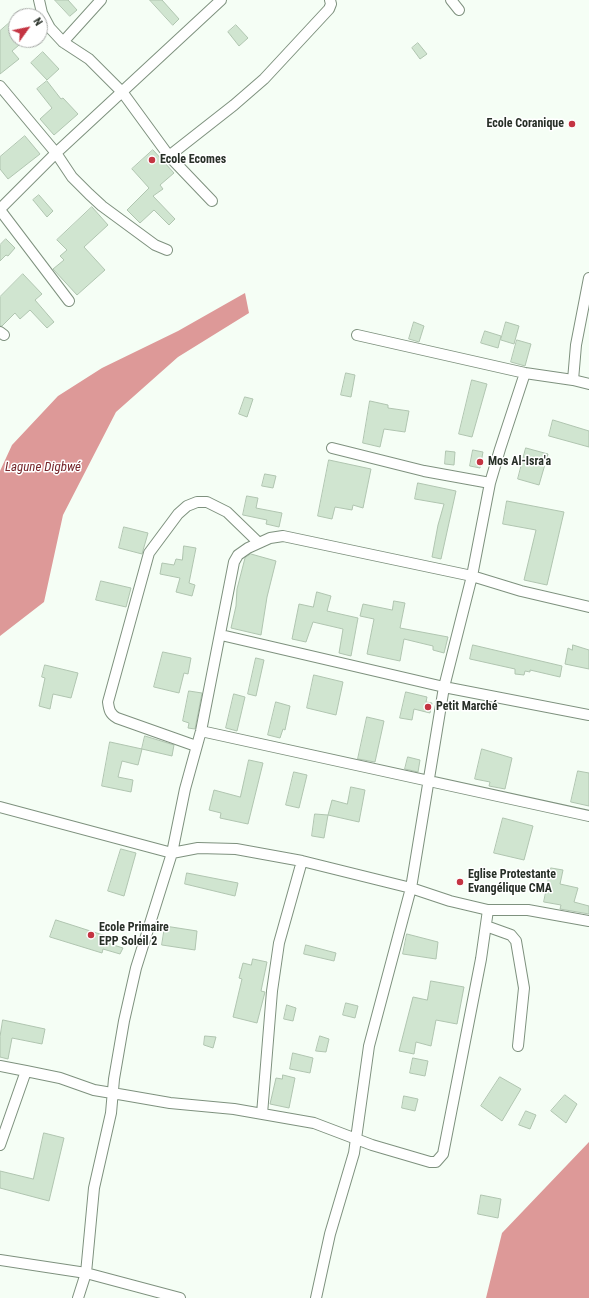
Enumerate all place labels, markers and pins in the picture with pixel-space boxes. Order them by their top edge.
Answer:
place label: Ecole Coranique [486,117,564,131]
marker: Ecole Coranique [567,119,577,129]
place label: Ecole Ecomes [160,153,226,167]
marker: Ecole Ecomes [147,155,157,165]
place label: Mos Al-Isra'a [488,455,551,469]
marker: Mos Al-Isra'a [475,457,485,467]
place label: Petit Marché [436,700,497,714]
marker: Petit Marché [423,702,433,712]
place label: Eglise Protestante Evangélique CMA [468,868,556,896]
marker: Eglise Protestante Evangélique CMA [455,877,465,887]
place label: Ecole Primaire EPP Soleil 2 [99,921,169,949]
marker: Ecole Primaire EPP Soleil 2 [86,930,96,940]

